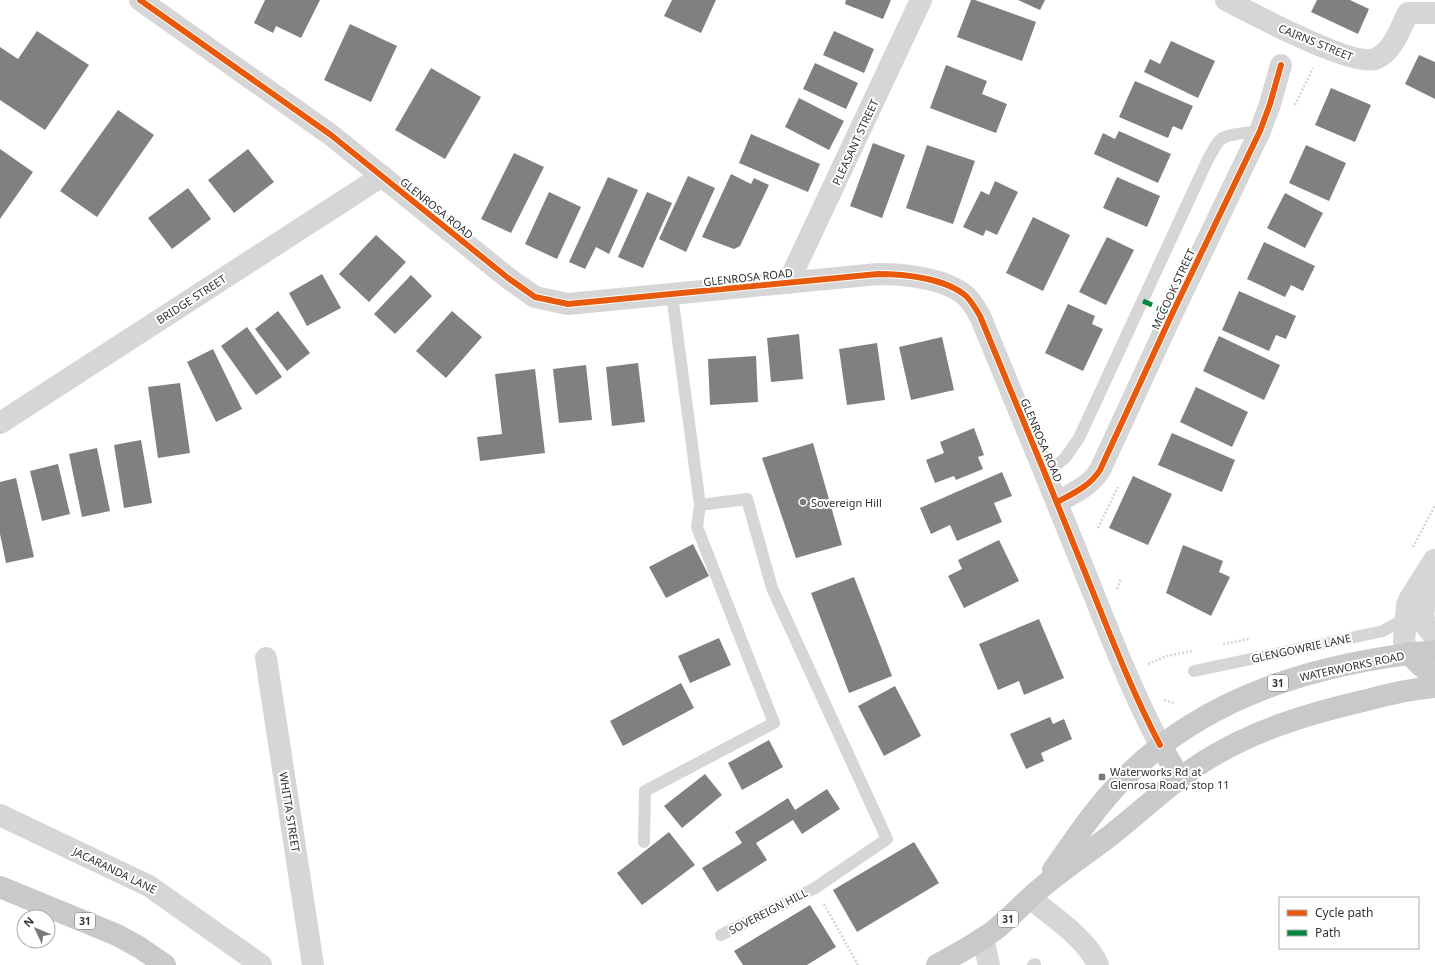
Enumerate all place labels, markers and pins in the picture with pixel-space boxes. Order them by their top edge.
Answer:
place label: Sovereign Hill [811,495,882,510]
marker: Sovereign Hill [798,497,808,507]
place label: Waterworks Rd at Glenrosa Road, stop 11 [1110,764,1229,792]
marker: Waterworks Rd at Glenrosa Road, stop 11 [1097,772,1107,782]

